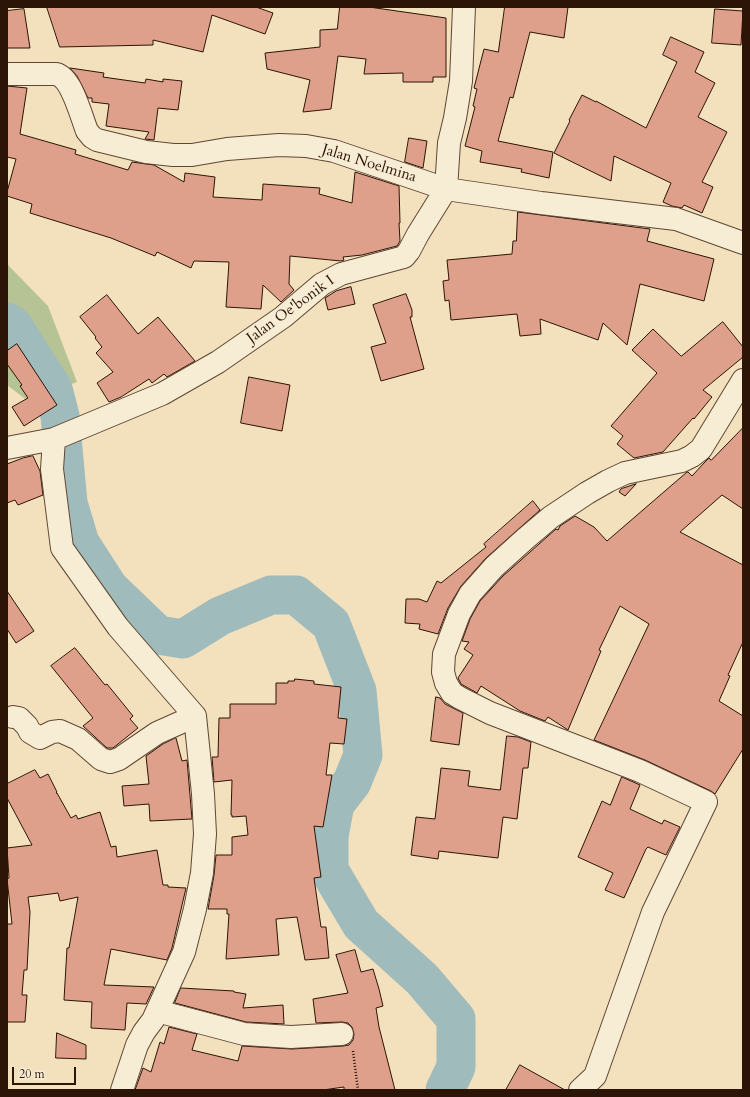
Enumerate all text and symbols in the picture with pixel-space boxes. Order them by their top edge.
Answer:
street label: Jalan Noelmina [320,141,418,187]
street label: Jalan Oe'bonik I [244,272,338,348]
scale bar [14,1059,78,1085]
text: 20 m [19,1066,45,1082]

